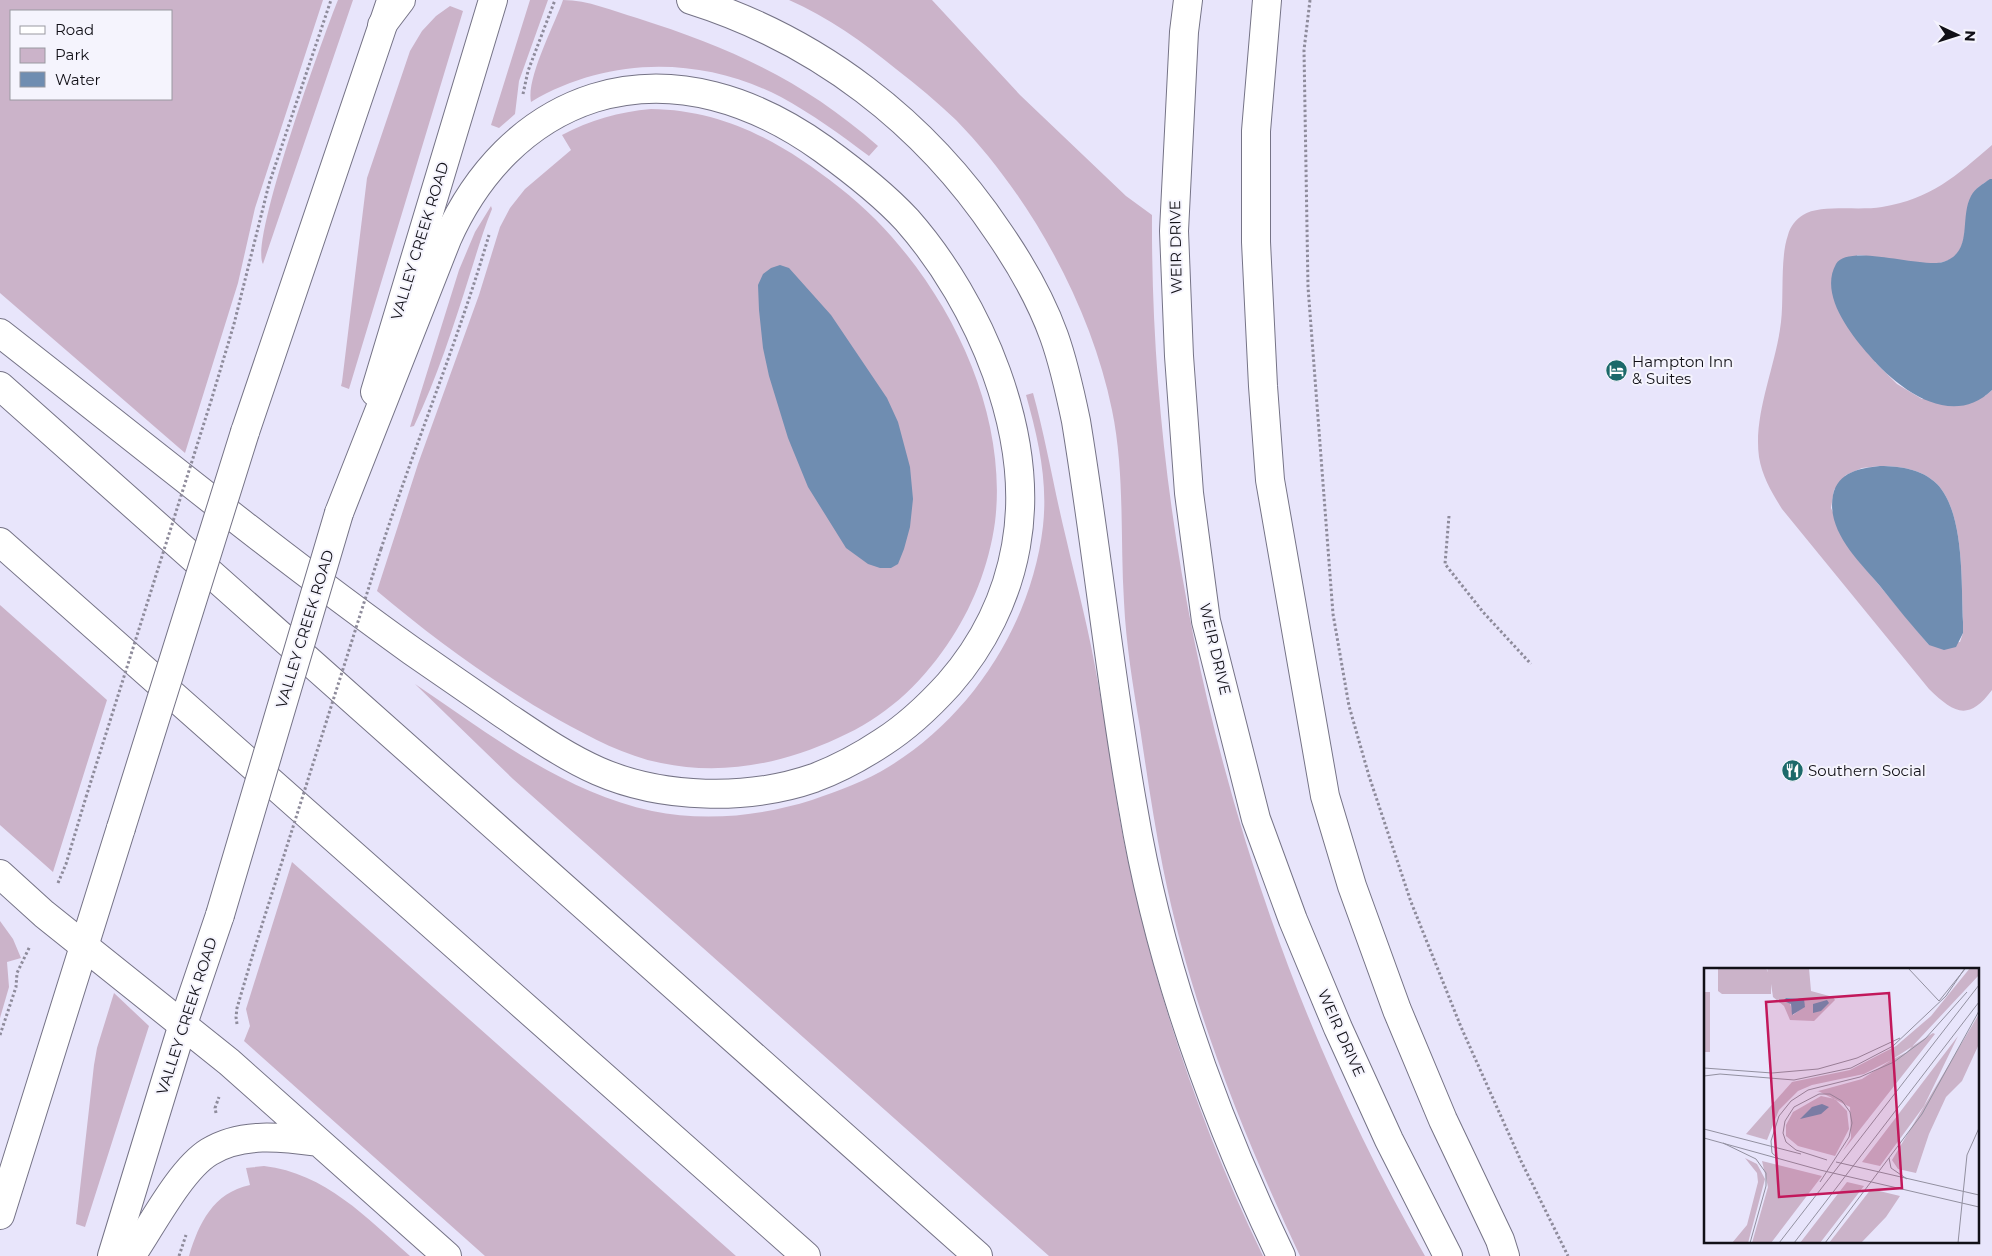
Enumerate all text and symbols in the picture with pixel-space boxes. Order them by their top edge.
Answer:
legend [10,10,172,100]
north arrow [1932,10,1982,60]
text: Road [55,20,94,39]
text: N [1961,30,1979,42]
text: Park [55,45,89,64]
text: Water [55,70,101,89]
street label: VALLEY CREEK ROAD [386,160,453,322]
street label: WEIR DRIVE [1165,200,1186,294]
place label: Hampton Inn & Suites [1632,352,1733,388]
hotel icon: Hampton Inn & Suites [1604,359,1628,383]
street label: VALLEY CREEK ROAD [271,548,338,710]
street label: WEIR DRIVE [1196,601,1235,697]
restaurant icon: Southern Social [1780,759,1804,783]
place label: Southern Social [1808,761,1926,780]
street label: VALLEY CREEK ROAD [152,935,221,1097]
inset map [1704,968,1980,1244]
street label: WEIR DRIVE [1314,986,1369,1079]

